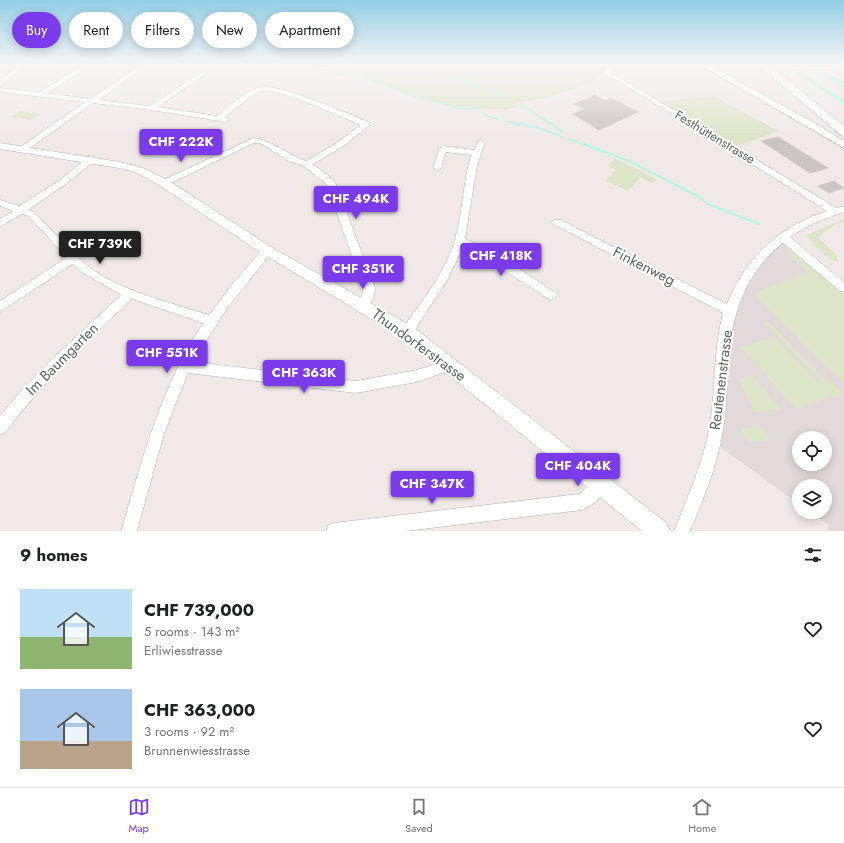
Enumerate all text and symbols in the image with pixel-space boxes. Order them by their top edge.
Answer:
chip: Buy [12,12,61,48]
chip: Rent [69,12,123,48]
chip: Filters [131,12,194,48]
chip: New [202,12,257,48]
chip: Apartment [265,12,354,48]
street label: Festhüttenstrasse [671,105,759,169]
pin: CHF 222K [140,129,222,163]
text: CHF 222K [148,132,214,151]
pin: CHF 494K [315,186,397,220]
text: CHF 494K [323,189,389,208]
pin: CHF 739K [59,231,141,265]
text: CHF 739K [68,234,132,253]
street label: Finkenweg [609,241,679,291]
pin: CHF 418K [460,243,542,277]
text: CHF 418K [469,246,533,265]
pin: CHF 351K [322,256,404,290]
text: CHF 351K [332,259,394,278]
street label: Thundorferstrasse [367,303,471,387]
street label: Im Baumgarten [21,318,103,400]
street label: Reutenenstrasse [704,328,738,431]
pin: CHF 551K [126,340,208,374]
text: CHF 551K [136,343,198,362]
pin: CHF 363K [263,360,345,394]
text: CHF 363K [272,363,336,382]
map controls [792,431,832,519]
button: locate [792,431,832,471]
pin: CHF 404K [537,453,619,487]
text: CHF 404K [545,456,611,475]
pin: CHF 347K [391,471,473,505]
text: CHF 347K [400,474,464,493]
button: layers [792,479,832,519]
text: 9 homes [20,543,88,567]
icon: filters [802,544,824,566]
text: CHF 739,000 [144,598,254,622]
icon: home [52,605,100,653]
icon: heart [802,618,824,640]
text: 5 rooms · 143 m² [144,622,240,641]
text: Erliwiesstrasse [144,641,222,660]
text: CHF 363,000 [144,698,255,722]
icon: home [52,705,100,753]
icon: heart [802,718,824,740]
text: 3 rooms · 92 m² [144,722,234,741]
text: Brunnenwiesstrasse [144,741,250,760]
tab: Map [128,796,150,836]
tab: Saved [405,796,433,836]
tab: Home [688,796,716,836]

